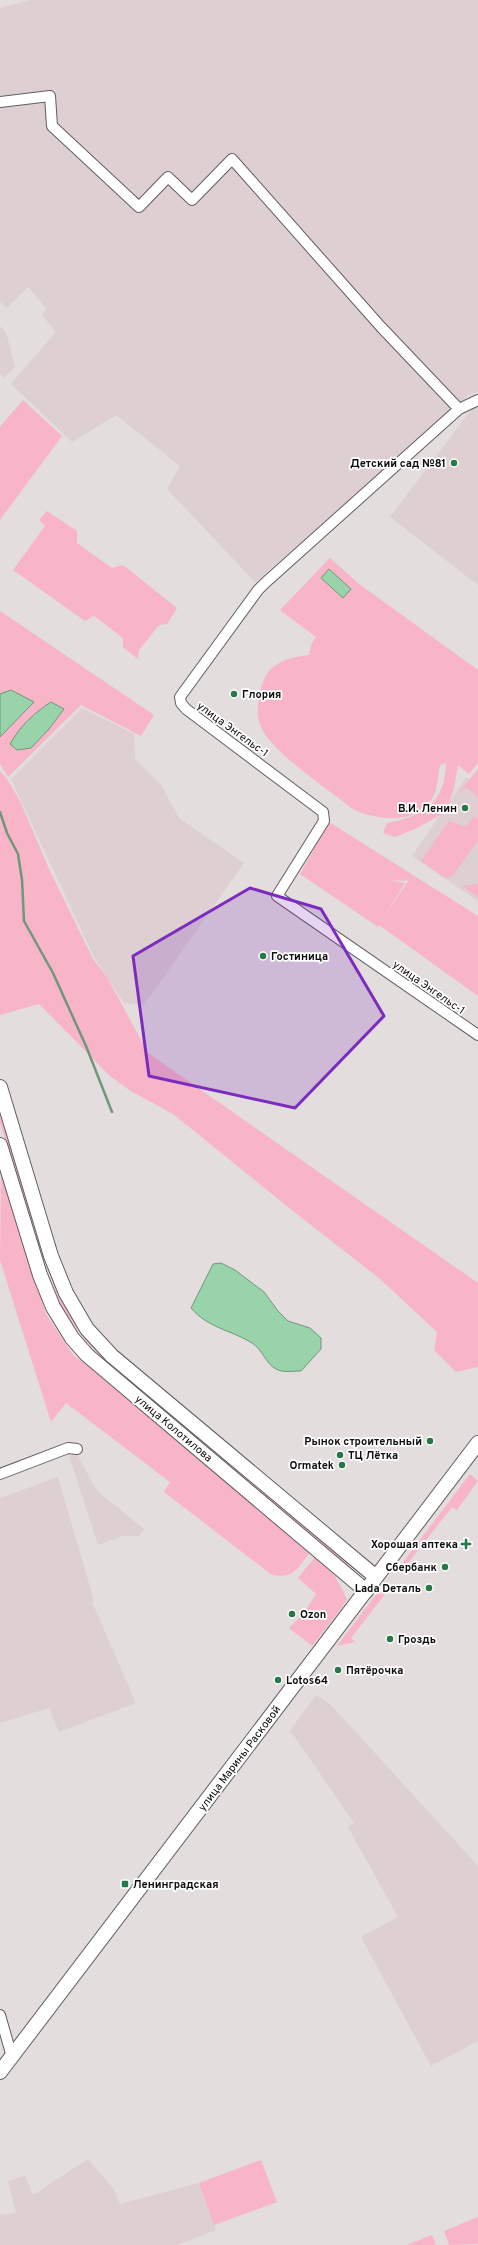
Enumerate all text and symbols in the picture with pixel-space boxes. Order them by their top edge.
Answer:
place label: Детский сад №81 [350,457,446,471]
marker: Детский сад №81 [449,458,459,468]
place label: Глория [242,688,281,702]
marker: Глория [229,689,239,699]
street label: улица Энгельс-1 [194,699,271,760]
place label: В.И. Ленин [398,802,457,816]
marker: В.И. Ленин [460,803,470,813]
place label: Гостиница [271,950,328,964]
marker: Гостиница [258,951,268,961]
street label: улица Энгельс-1 [390,958,467,1018]
street label: улица Колотилова [132,1392,215,1465]
place label: Рынок строительный [304,1435,422,1449]
marker: Рынок строительный [425,1436,435,1446]
place label: ТЦ Лётка [348,1449,398,1463]
marker: ТЦ Лётка [335,1450,345,1460]
place label: Ormatek [289,1459,334,1473]
marker: Ormatek [337,1460,347,1470]
place label: Хорошая аптека [371,1538,458,1552]
marker: Хорошая аптека [461,1539,471,1549]
place label: Сбербанк [385,1561,438,1575]
marker: Сбербанк [440,1562,450,1572]
place label: Lada Dеталь [355,1582,421,1596]
marker: Lada Dеталь [424,1583,434,1593]
place label: Ozon [300,1608,326,1622]
marker: Ozon [287,1609,297,1619]
place label: Гроздь [398,1633,436,1647]
marker: Гроздь [385,1634,395,1644]
place label: Пятёрочка [346,1664,404,1678]
marker: Пятёрочка [333,1665,343,1675]
place label: Lotos64 [286,1674,328,1688]
marker: Lotos64 [273,1675,283,1685]
street label: улица Марины Расковой [196,1703,284,1814]
place label: Ленинградская [133,1878,218,1892]
marker: Ленинградская [120,1879,130,1889]

